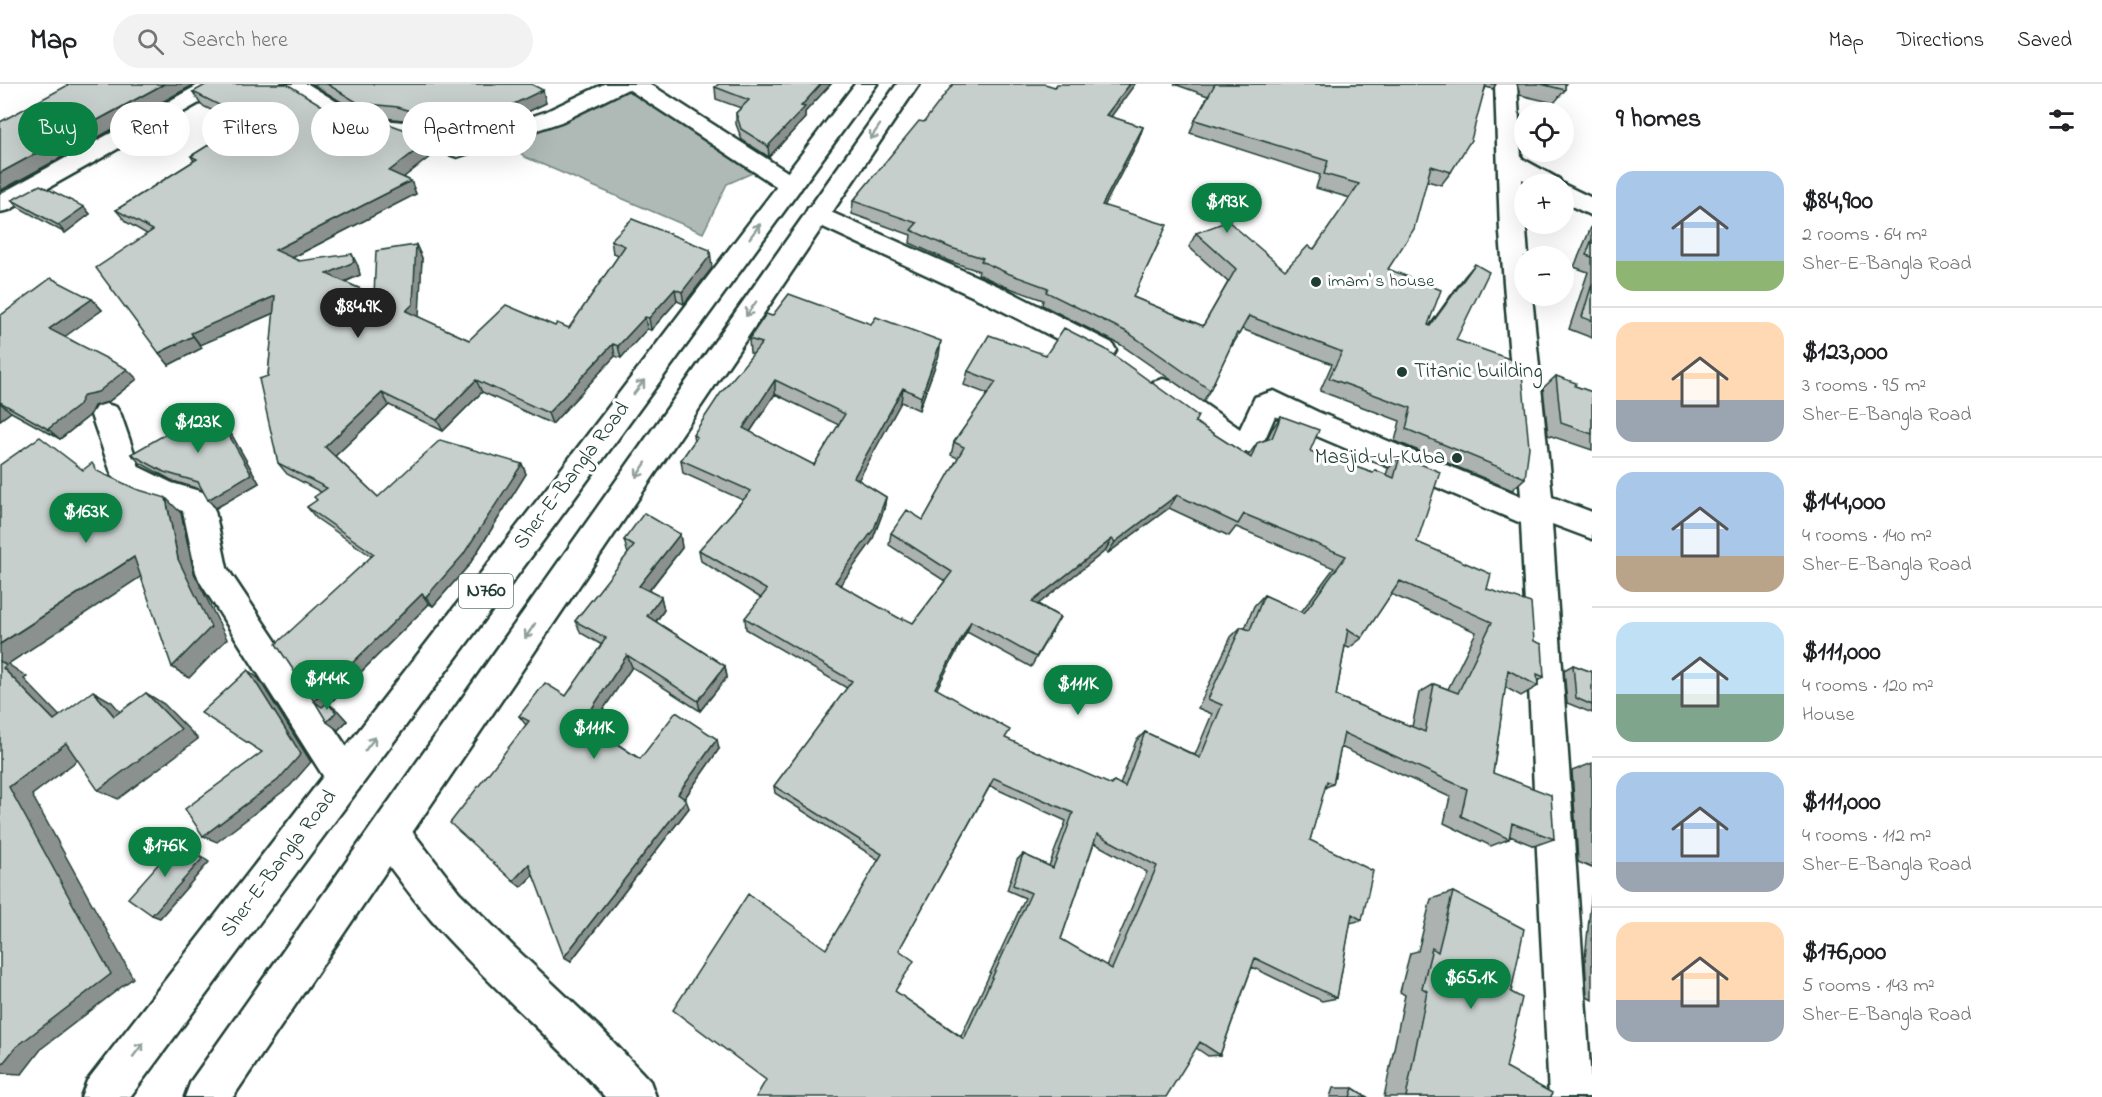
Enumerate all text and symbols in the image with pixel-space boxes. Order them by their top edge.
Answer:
search box [113,14,533,68]
text: Map [30,21,77,62]
icon: search [134,25,167,58]
text: Search here [182,25,288,57]
text: Map [1828,26,1864,56]
text: Directions [1897,26,1984,56]
text: Saved [2017,26,2072,56]
text: 9 homes [1616,101,1701,139]
chip: Buy [18,102,98,156]
chip: Rent [110,102,190,156]
chip: Filters [202,102,299,156]
chip: New [311,102,390,156]
chip: Apartment [402,102,537,156]
map controls [1514,102,1574,306]
button: locate [1514,102,1574,162]
icon: filters [2045,104,2078,137]
one-way arrow [869,123,881,140]
button: + [1514,174,1574,234]
pin: $193K [1185,183,1269,234]
text: $84,900 [1802,183,1873,221]
text: $193K [1206,188,1248,217]
icon: home [1664,195,1736,267]
text: 2 rooms · 64 m² [1802,221,1927,250]
one-way arrow [749,223,762,239]
button: − [1514,246,1574,306]
text: Sher-E-Bangla Road [1802,250,1972,279]
place label: imam' s house [1328,269,1435,295]
marker: imam' s house [1309,275,1323,289]
pin: $84.9K [309,288,407,339]
text: $84.9K [334,293,382,322]
one-way arrow [745,301,757,317]
text: $123,000 [1802,334,1888,372]
icon: home [1664,346,1736,418]
place label: Titanic building [1414,357,1543,389]
marker: Titanic building [1395,365,1409,379]
text: 3 rooms · 95 m² [1802,372,1926,401]
one-way arrow [633,380,645,396]
street label: Sher-E-Bangla Road [506,396,639,557]
text: Sher-E-Bangla Road [1802,401,1972,430]
pin: $123K [156,403,240,454]
text: $123K [175,408,221,437]
place label: Masjid-ul-Kuba [1315,443,1445,473]
marker: Masjid-ul-Kuba [1450,451,1464,465]
one-way arrow [635,461,647,478]
text: $144,000 [1802,484,1886,522]
pin: $163K [44,493,128,544]
icon: home [1664,496,1736,568]
text: $163K [63,498,109,527]
text: 4 rooms · 140 m² [1802,522,1932,551]
text: Sher-E-Bangla Road [1802,551,1972,580]
road number: N760 [459,574,513,608]
one-way arrow [524,622,536,638]
text: $111,000 [1802,634,1881,672]
icon: home [1664,646,1736,718]
pin: $144K [285,660,369,711]
text: $144K [305,665,349,694]
pin: $111K [1036,665,1120,716]
text: $111K [1058,670,1098,699]
text: 4 rooms · 120 m² [1802,672,1934,701]
text: House [1802,701,1855,730]
pin: $111K [552,709,636,760]
text: $111K [574,714,614,743]
one-way arrow [363,736,376,752]
street label: Sher-E-Bangla Road [213,784,346,945]
text: $111,000 [1802,784,1881,822]
icon: home [1664,796,1736,868]
text: 4 rooms · 112 m² [1802,822,1931,851]
pin: $176K [123,827,207,878]
text: $176K [142,832,188,861]
text: Sher-E-Bangla Road [1802,851,1972,880]
text: $176,000 [1802,934,1886,972]
icon: home [1664,946,1736,1018]
pin: $65.1K [1422,959,1520,1010]
text: $65.1K [1445,964,1497,993]
text: 5 rooms · 143 m² [1802,972,1935,1001]
text: Sher-E-Bangla Road [1802,1001,1972,1030]
one-way arrow [132,1043,145,1059]

